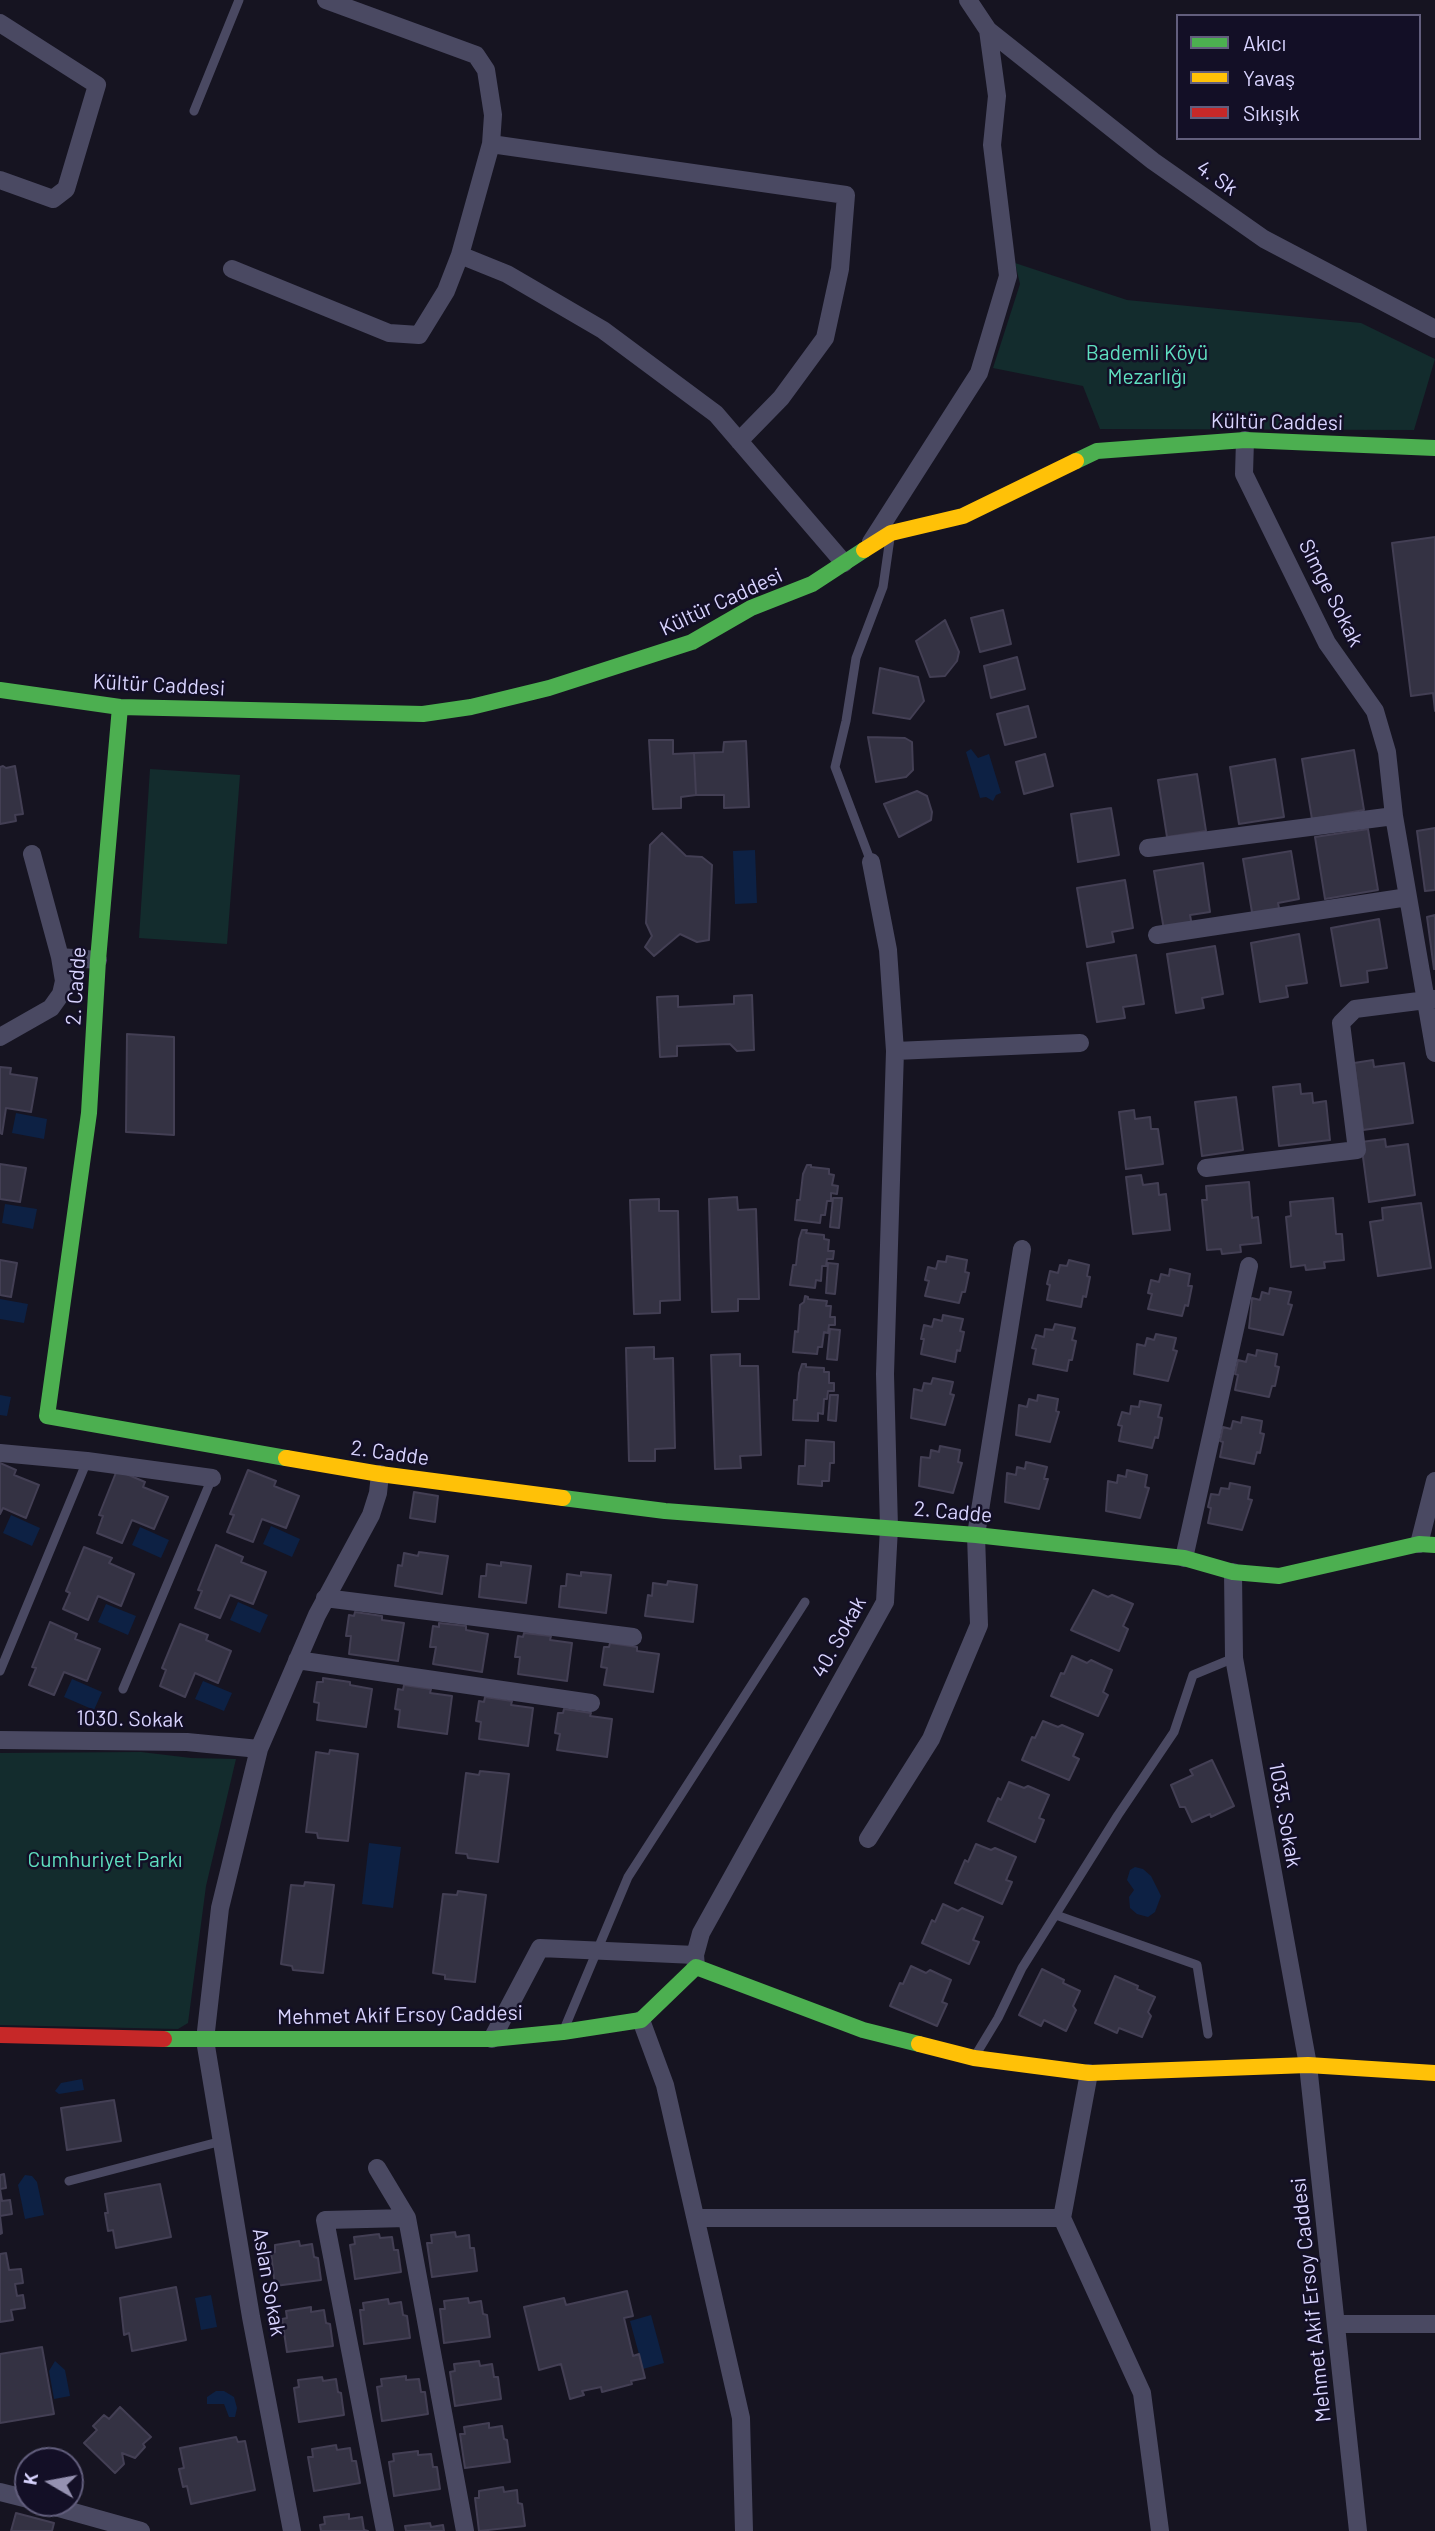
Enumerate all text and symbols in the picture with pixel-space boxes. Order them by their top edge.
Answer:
legend [1176,14,1421,140]
text: Akıcı [1243,30,1286,55]
text: Yavaş [1243,65,1295,90]
text: Sıkışık [1243,100,1300,125]
street label: 4. Sk [1192,155,1242,201]
park label: Bademli Köyü Mezarlığı [1086,340,1208,390]
street label: Kültür Caddesi [1211,408,1343,436]
street label: Simge Sokak [1293,535,1369,651]
street label: Kültür Caddesi [656,563,786,641]
street label: Kültür Caddesi [92,669,226,701]
street label: 2. Cadde [61,946,91,1026]
street label: 2. Cadde [349,1435,431,1471]
street label: 2. Cadde [913,1496,993,1528]
street label: 40. Sokak [806,1592,872,1682]
street label: 1030. Sokak [76,1705,184,1733]
street label: 1035. Sokak [1263,1761,1307,1869]
park label: Cumhuriyet Parkı [28,1847,182,1873]
street label: Mehmet Akif Ersoy Caddesi [277,2000,523,2030]
street label: Mehmet Akif Ersoy Caddesi [1286,2176,1336,2424]
street label: Aslan Sokak [247,2226,291,2338]
north arrow [14,2447,84,2517]
text: K [17,2471,42,2486]

